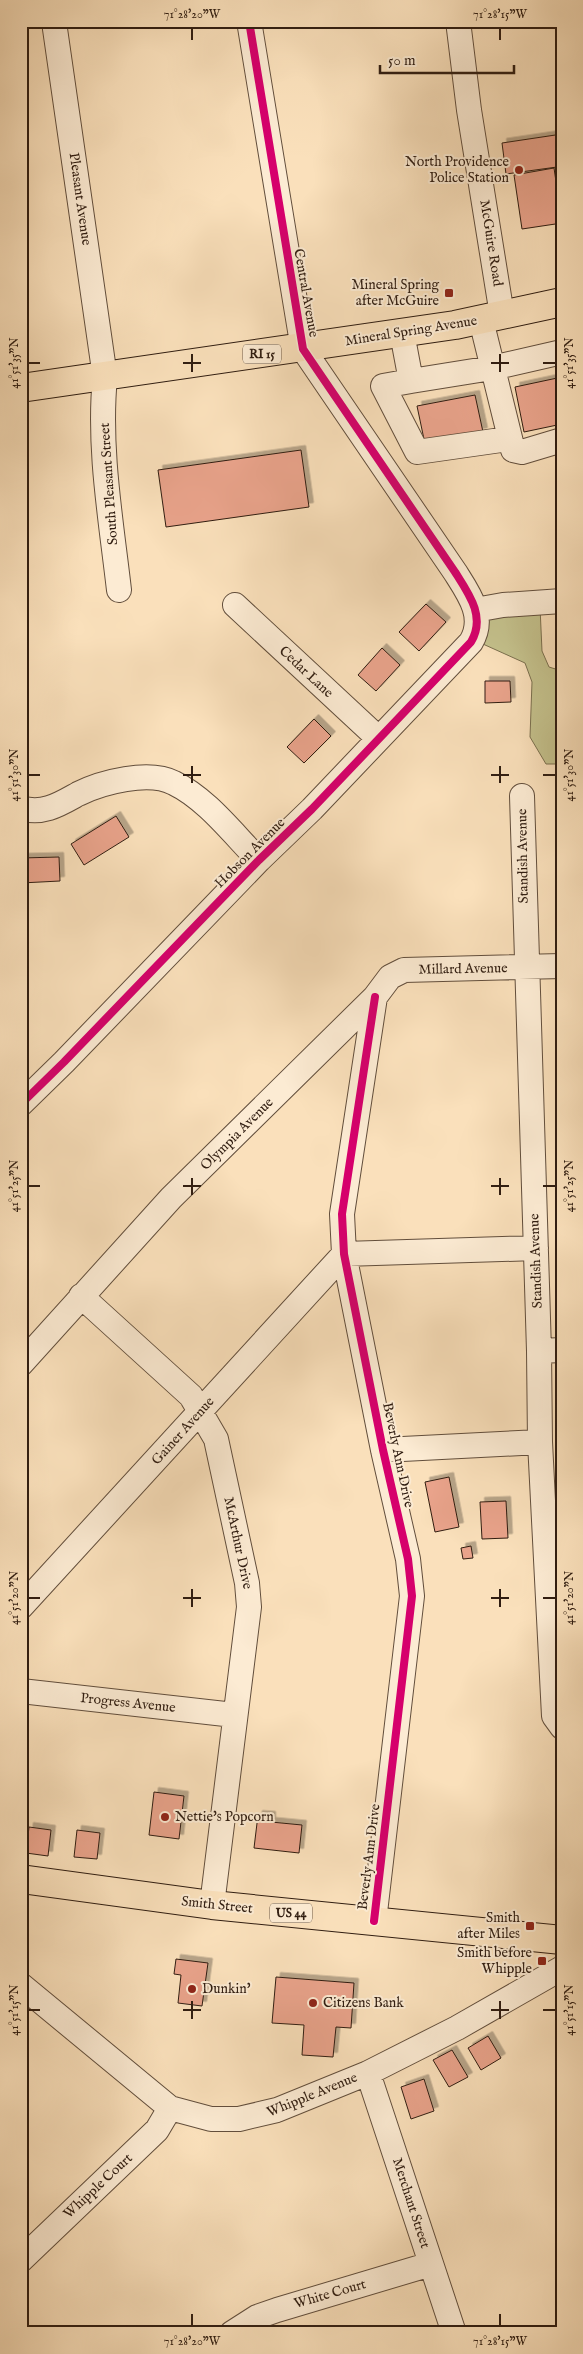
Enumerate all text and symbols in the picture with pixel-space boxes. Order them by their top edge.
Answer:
text: 71°28'20"W [164,7,221,22]
text: 71°28'15"W [473,7,527,22]
scale bar [380,42,514,74]
text: 50 m [388,51,416,70]
street label: Pleasant Avenue [65,152,95,247]
place label: North Providence Police Station [405,153,510,187]
marker: North Providence Police Station [513,164,525,176]
street label: McGuire Road [475,198,507,288]
street label: Central Avenue [289,247,323,339]
place label: Mineral Spring after McGuire [351,276,440,310]
marker: Mineral Spring after McGuire [443,287,455,299]
street label: Mineral Spring Avenue [344,312,479,350]
text: 41°51'35"N [7,337,22,389]
text: 41°51'35"N [562,337,577,389]
road number: RI 15 [243,344,281,364]
street label: South Pleasant Street [96,422,122,546]
street label: Cedar Lane [275,642,337,702]
text: 41°51'30"N [7,748,22,802]
text: 41°51'30"N [562,748,577,802]
street label: Standish Avenue [513,808,533,904]
street label: Hobson Avenue [211,814,289,892]
street label: Millard Avenue [418,959,508,979]
street label: Olympia Avenue [197,1093,278,1174]
text: 41°51'25"N [7,1159,22,1212]
text: 41°51'25"N [562,1159,577,1212]
street label: Standish Avenue [525,1213,547,1309]
street label: Gainer Avenue [148,1393,219,1469]
street label: Beverly Ann Drive [378,1401,418,1510]
street label: McArthur Drive [219,1495,257,1591]
text: 41°51'20"N [7,1570,22,1625]
text: 41°51'20"N [562,1570,577,1625]
street label: Progress Avenue [80,1689,177,1717]
street label: Beverly Ann Drive [354,1802,385,1911]
place label: Nettie's Popcorn [175,1808,274,1826]
marker: Nettie's Popcorn [159,1811,171,1823]
street label: Smith Street [180,1892,254,1918]
road number: US 44 [270,1904,312,1922]
place label: Smith after Miles [457,1909,521,1943]
marker: Smith after Miles [524,1920,536,1932]
place label: Smith before Whipple [457,1944,533,1978]
marker: Smith before Whipple [536,1955,548,1967]
place label: Dunkin' [202,1980,251,1998]
marker: Dunkin' [186,1983,198,1995]
text: 41°51'15"N [7,1984,22,2036]
text: 41°51'15"N [562,1984,577,2036]
place label: Citizens Bank [323,1994,404,2012]
marker: Citizens Bank [307,1997,319,2009]
street label: Whipple Avenue [264,2068,361,2121]
street label: Whipple Court [60,2149,137,2223]
street label: Merchant Street [388,2155,434,2251]
street label: White Court [292,2275,368,2313]
text: 71°28'20"W [164,2334,221,2349]
text: 71°28'15"W [473,2334,527,2349]

